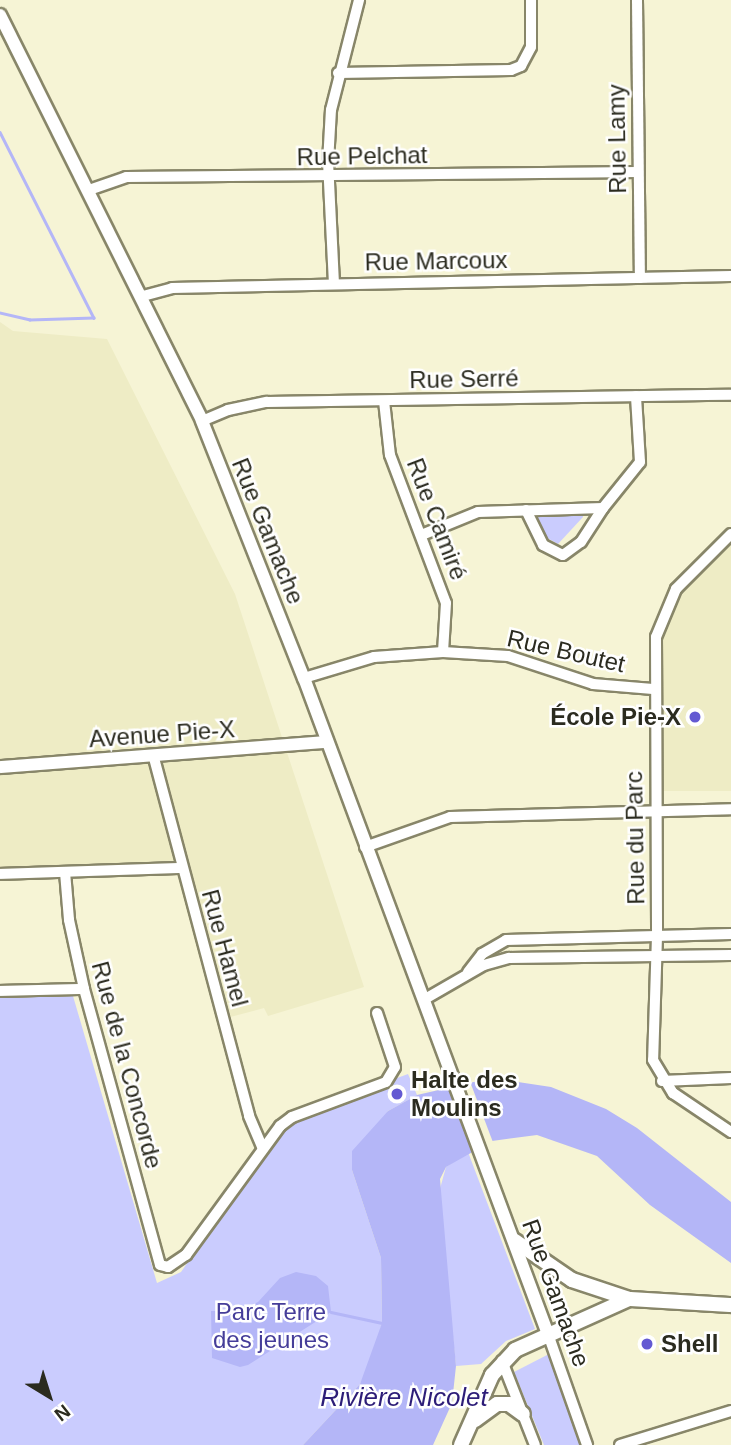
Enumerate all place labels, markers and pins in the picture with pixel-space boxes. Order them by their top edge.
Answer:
place label: École Pie-X [550,703,681,731]
marker: École Pie-X [687,709,703,725]
place label: Halte des Moulins [411,1066,518,1122]
marker: Halte des Moulins [389,1086,405,1102]
place label: Shell [661,1330,718,1358]
marker: Shell [639,1336,655,1352]

